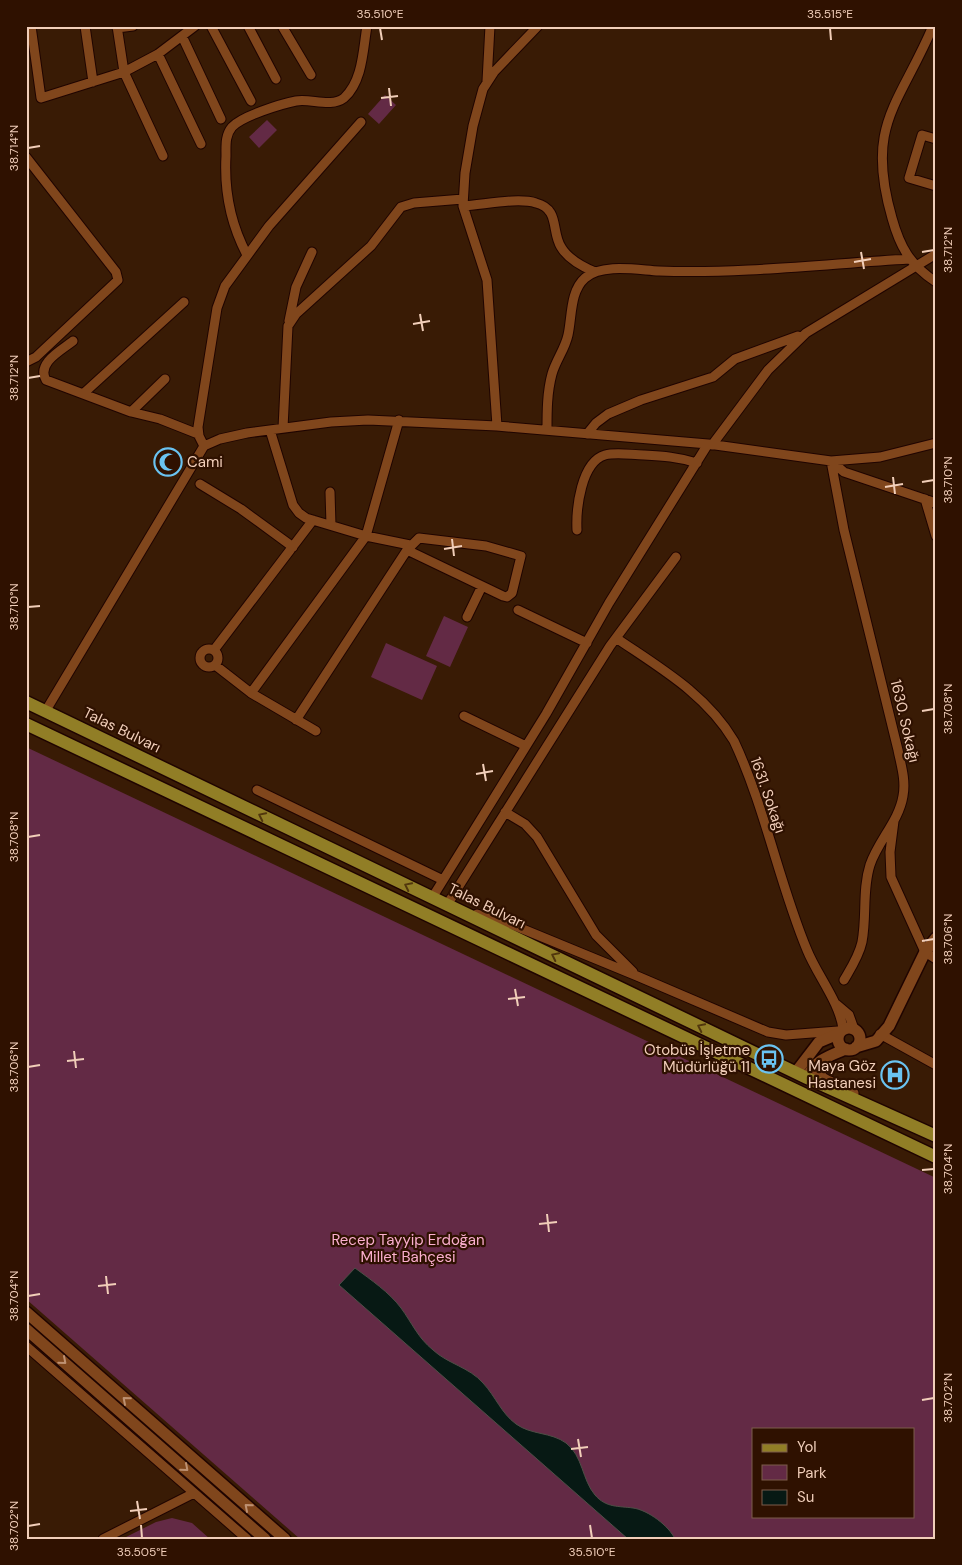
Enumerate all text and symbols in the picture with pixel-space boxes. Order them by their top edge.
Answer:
text: 35.510°E [357,6,404,22]
text: 35.515°E [807,6,853,22]
text: 38.714°N [6,125,22,171]
text: 38.712°N [940,227,956,273]
text: 38.712°N [6,355,22,401]
mosque icon: Cami [153,447,183,477]
place label: Cami [187,452,223,472]
text: 38.710°N [940,456,956,504]
text: 38.710°N [6,583,22,631]
street label: 1630. Sokağı [886,678,924,764]
text: 38.708°N [940,684,956,734]
street label: Talas Bulvarı [80,703,164,757]
street label: 1631. Sokağı [746,754,790,836]
one-way arrow [258,811,267,822]
text: 38.708°N [6,812,22,862]
street label: Talas Bulvarı [445,879,529,933]
one-way arrow [404,882,413,892]
text: 38.706°N [940,914,956,964]
one-way arrow [551,952,560,963]
one-way arrow [698,1023,707,1033]
place label: Otobüs İşletme Müdürlüğü 11 [644,1040,750,1077]
text: 38.706°N [6,1042,22,1092]
bus stop icon: Otobüs İşletme Müdürlüğü 11 [754,1044,784,1074]
place label: Maya Göz Hastanesi [808,1056,876,1093]
hospital icon: Maya Göz Hastanesi [880,1060,910,1090]
text: 38.704°N [940,1144,956,1194]
park label: Recep Tayyip Erdoğan Millet Bahçesi [331,1230,485,1267]
text: 38.704°N [6,1271,22,1321]
one-way arrow [57,1355,66,1364]
text: 38.702°N [940,1373,956,1423]
one-way arrow [123,1397,132,1405]
legend [752,1428,914,1518]
text: Yol [797,1437,817,1457]
one-way arrow [179,1463,188,1471]
text: Park [797,1463,827,1483]
text: Su [797,1487,814,1507]
text: 38.702°N [6,1501,22,1551]
one-way arrow [245,1503,254,1512]
text: 35.505°E [117,1544,167,1560]
text: 35.510°E [569,1544,616,1560]

